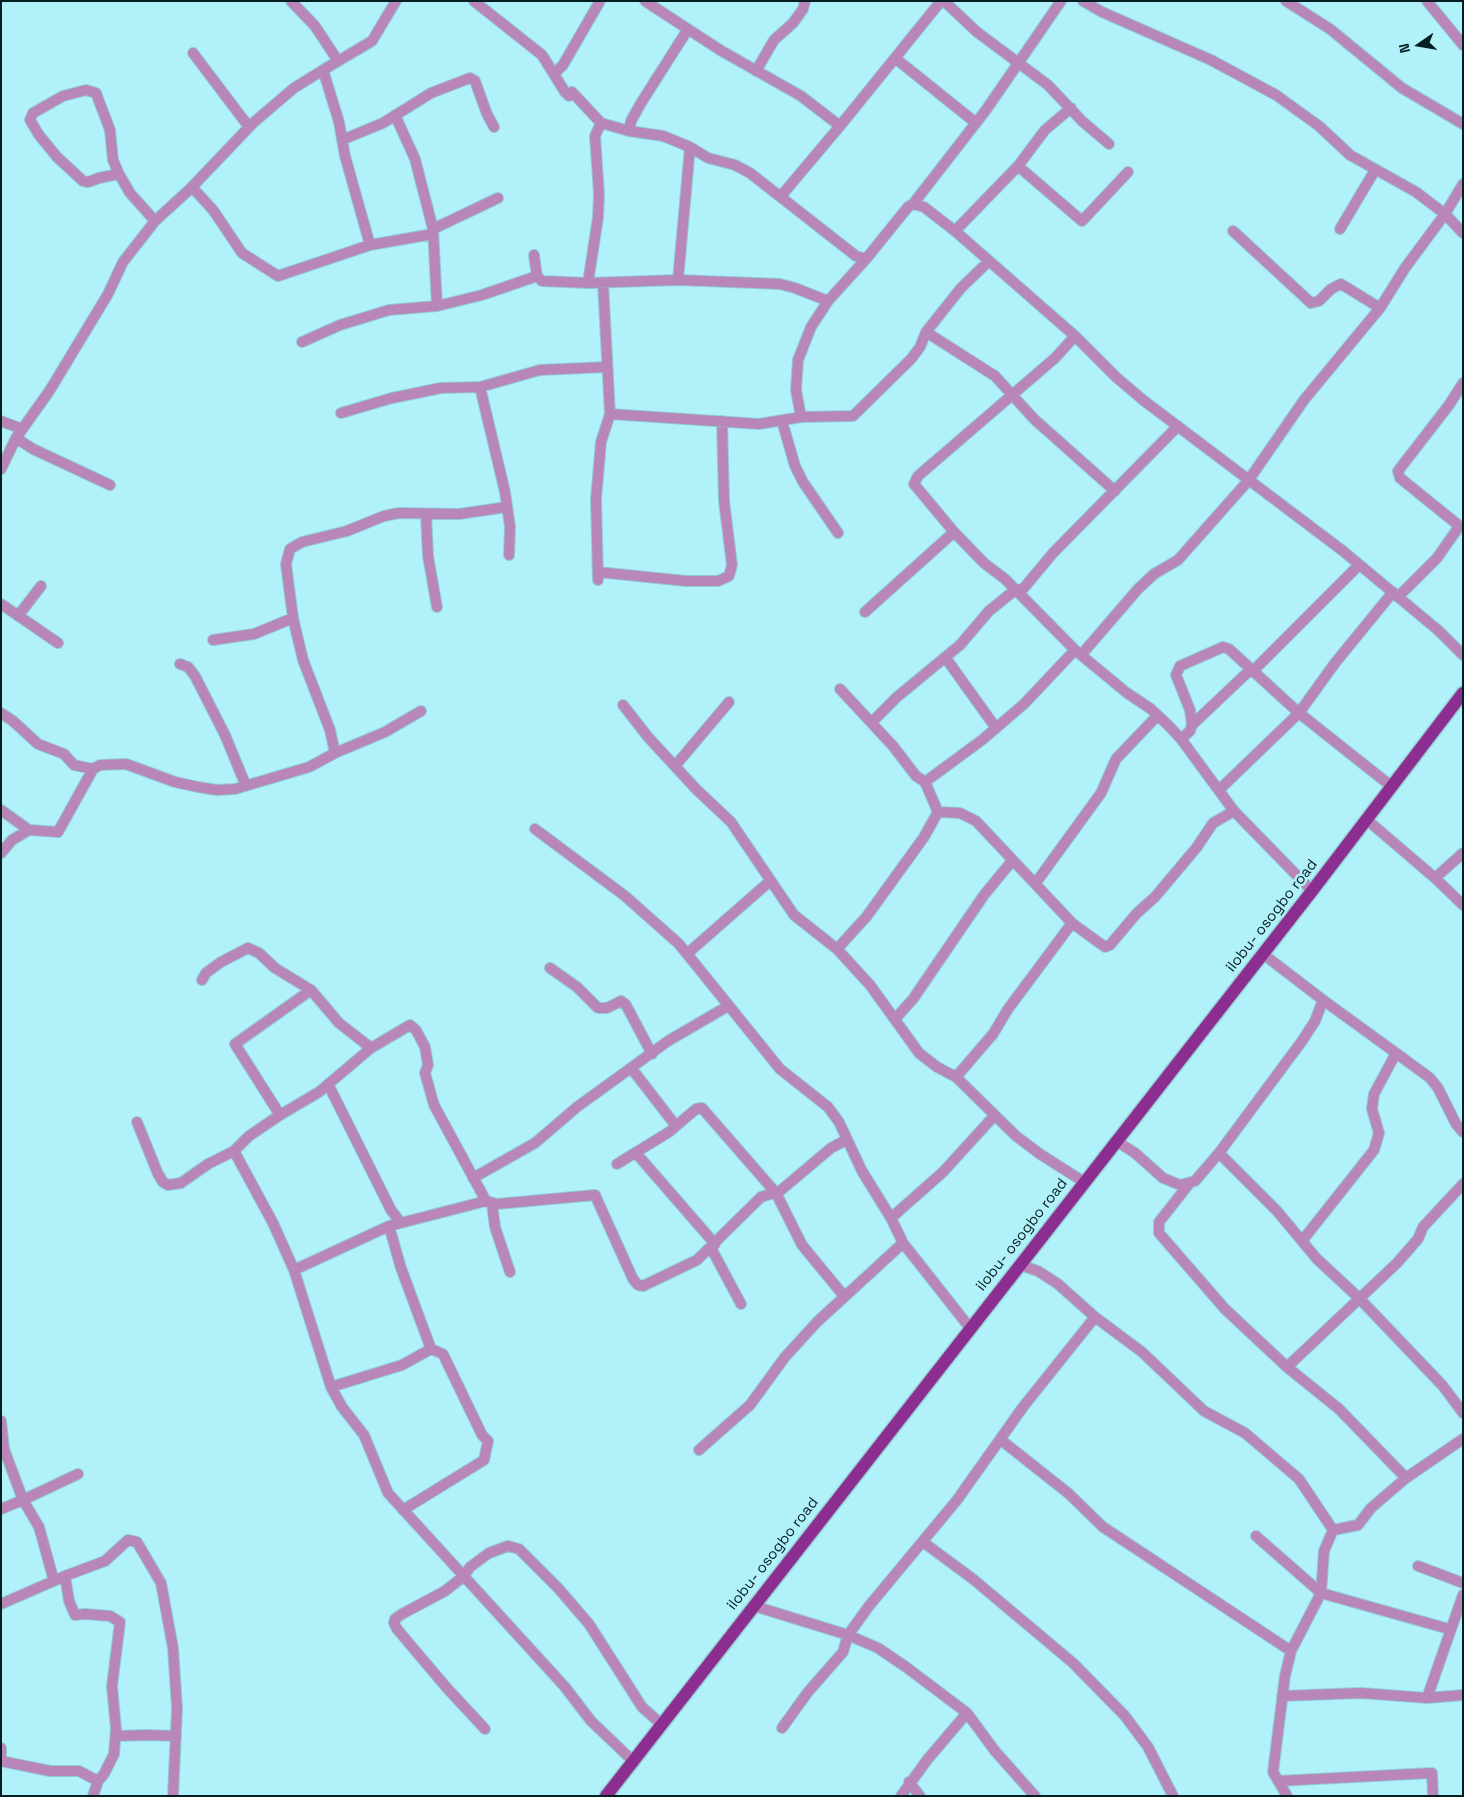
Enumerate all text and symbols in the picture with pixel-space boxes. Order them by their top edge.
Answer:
north arrow [1394,20,1444,70]
text: N [1395,42,1414,55]
street label: ilobu- osogbo road [1223,856,1321,976]
street label: ilobu- osogbo road [973,1175,1071,1295]
street label: ilobu- osogbo road [724,1494,822,1614]

